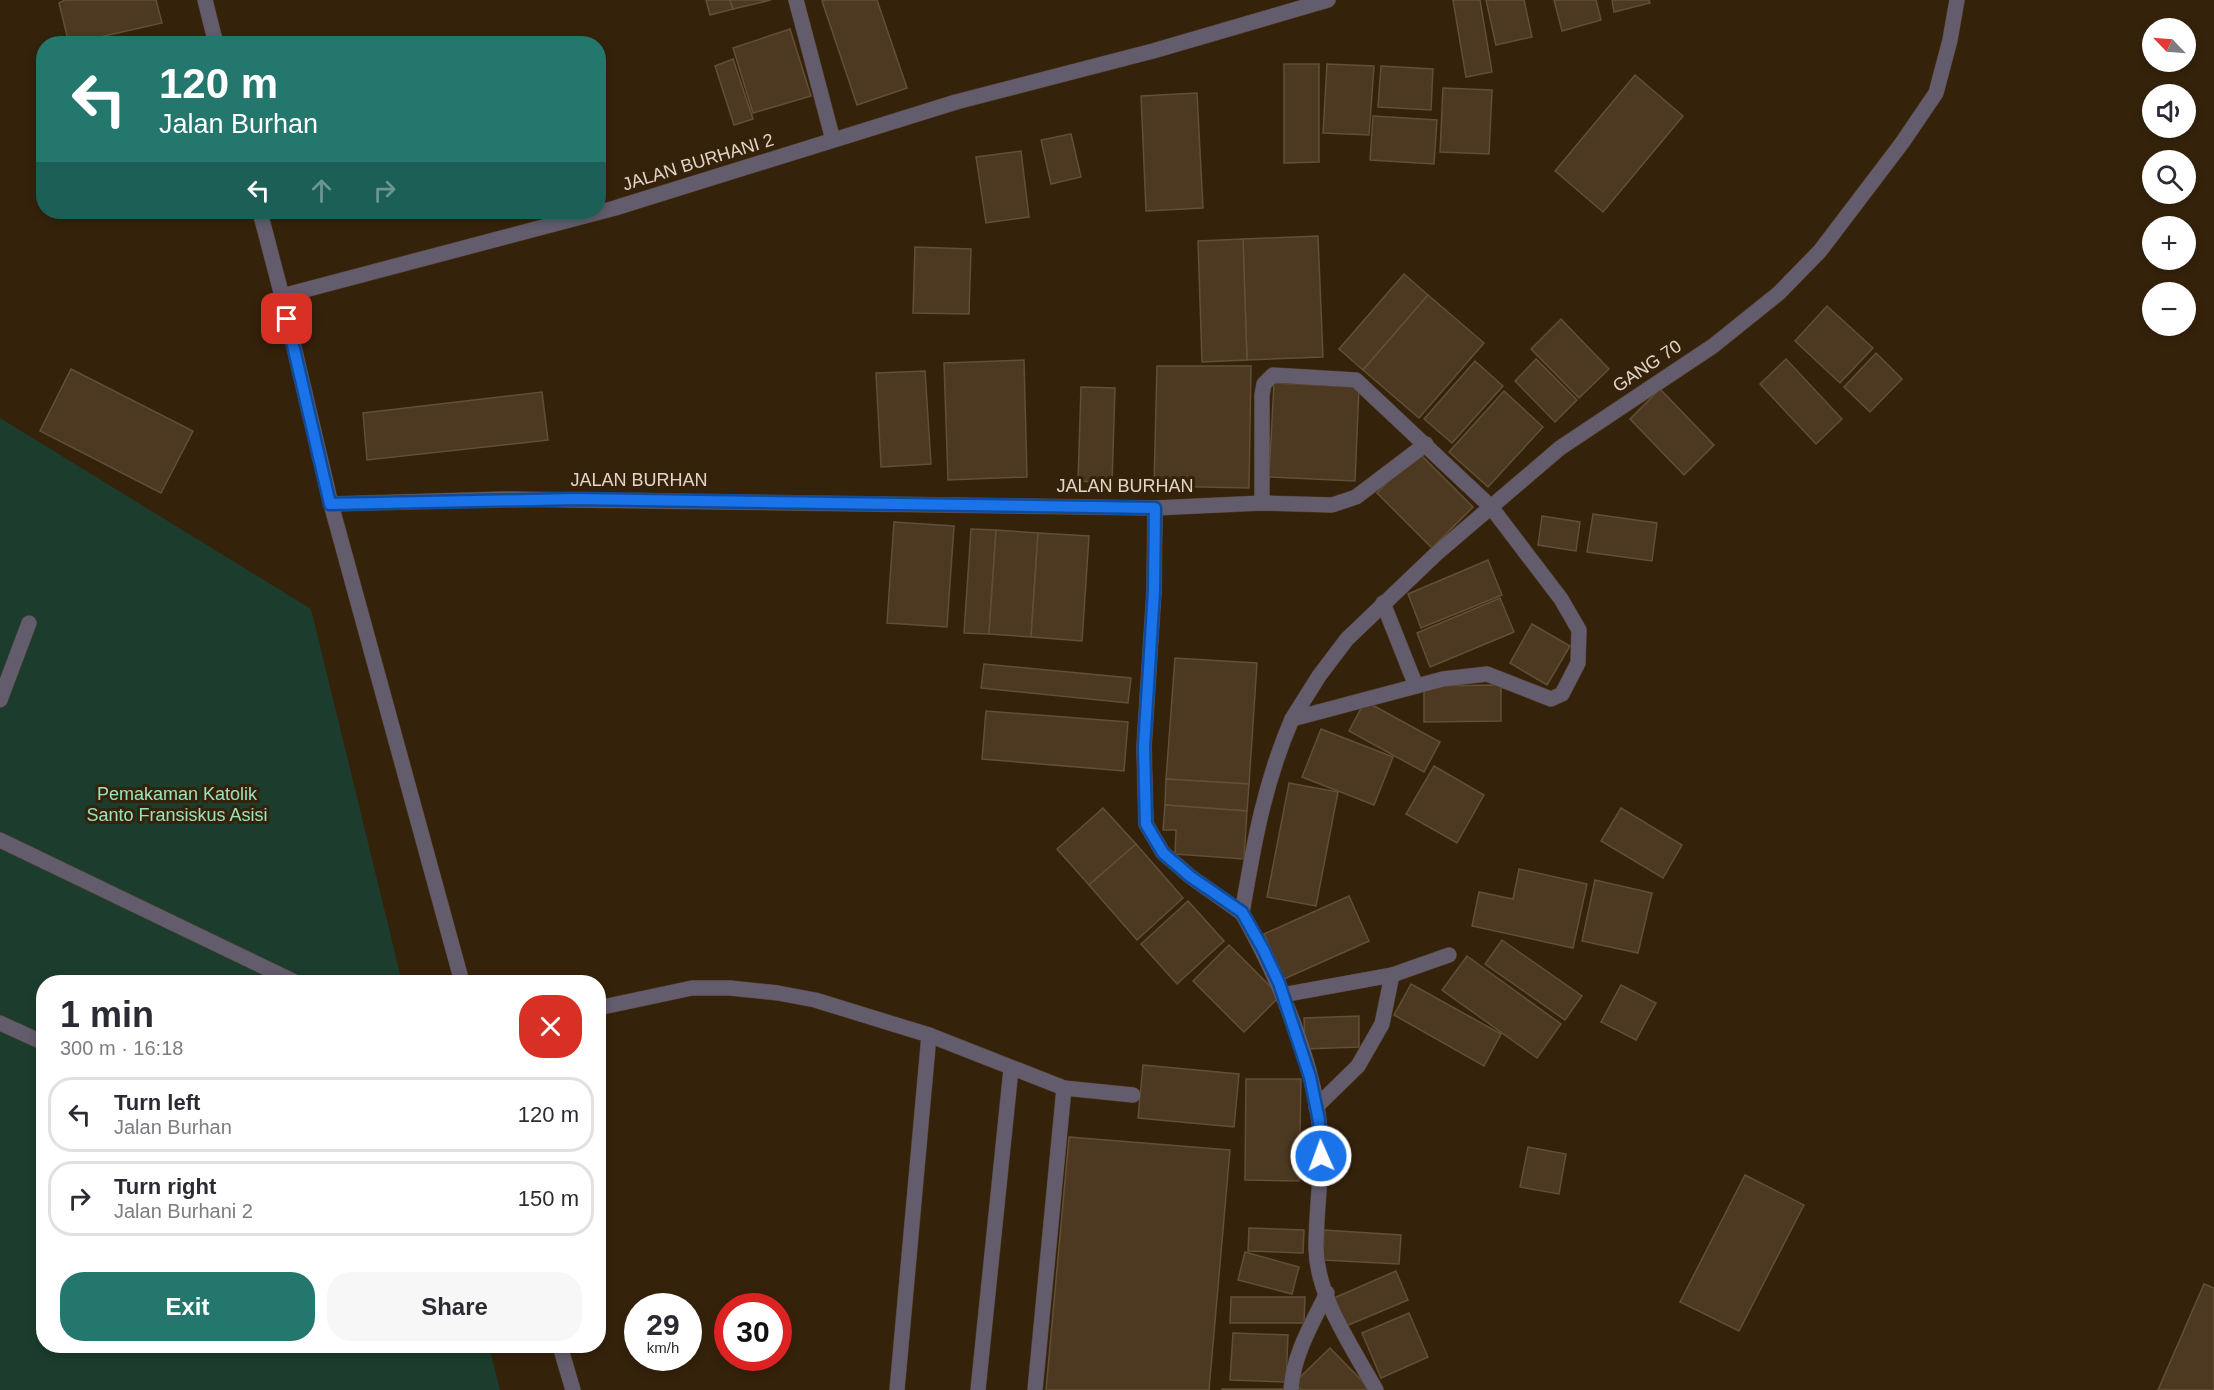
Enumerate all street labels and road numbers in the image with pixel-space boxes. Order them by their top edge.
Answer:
street label: JALAN BURHANI 2 [620,129,776,195]
street label: GANG 70 [1609,336,1685,396]
street label: JALAN BURHAN [570,470,708,490]
street label: JALAN BURHAN [1056,476,1194,496]

